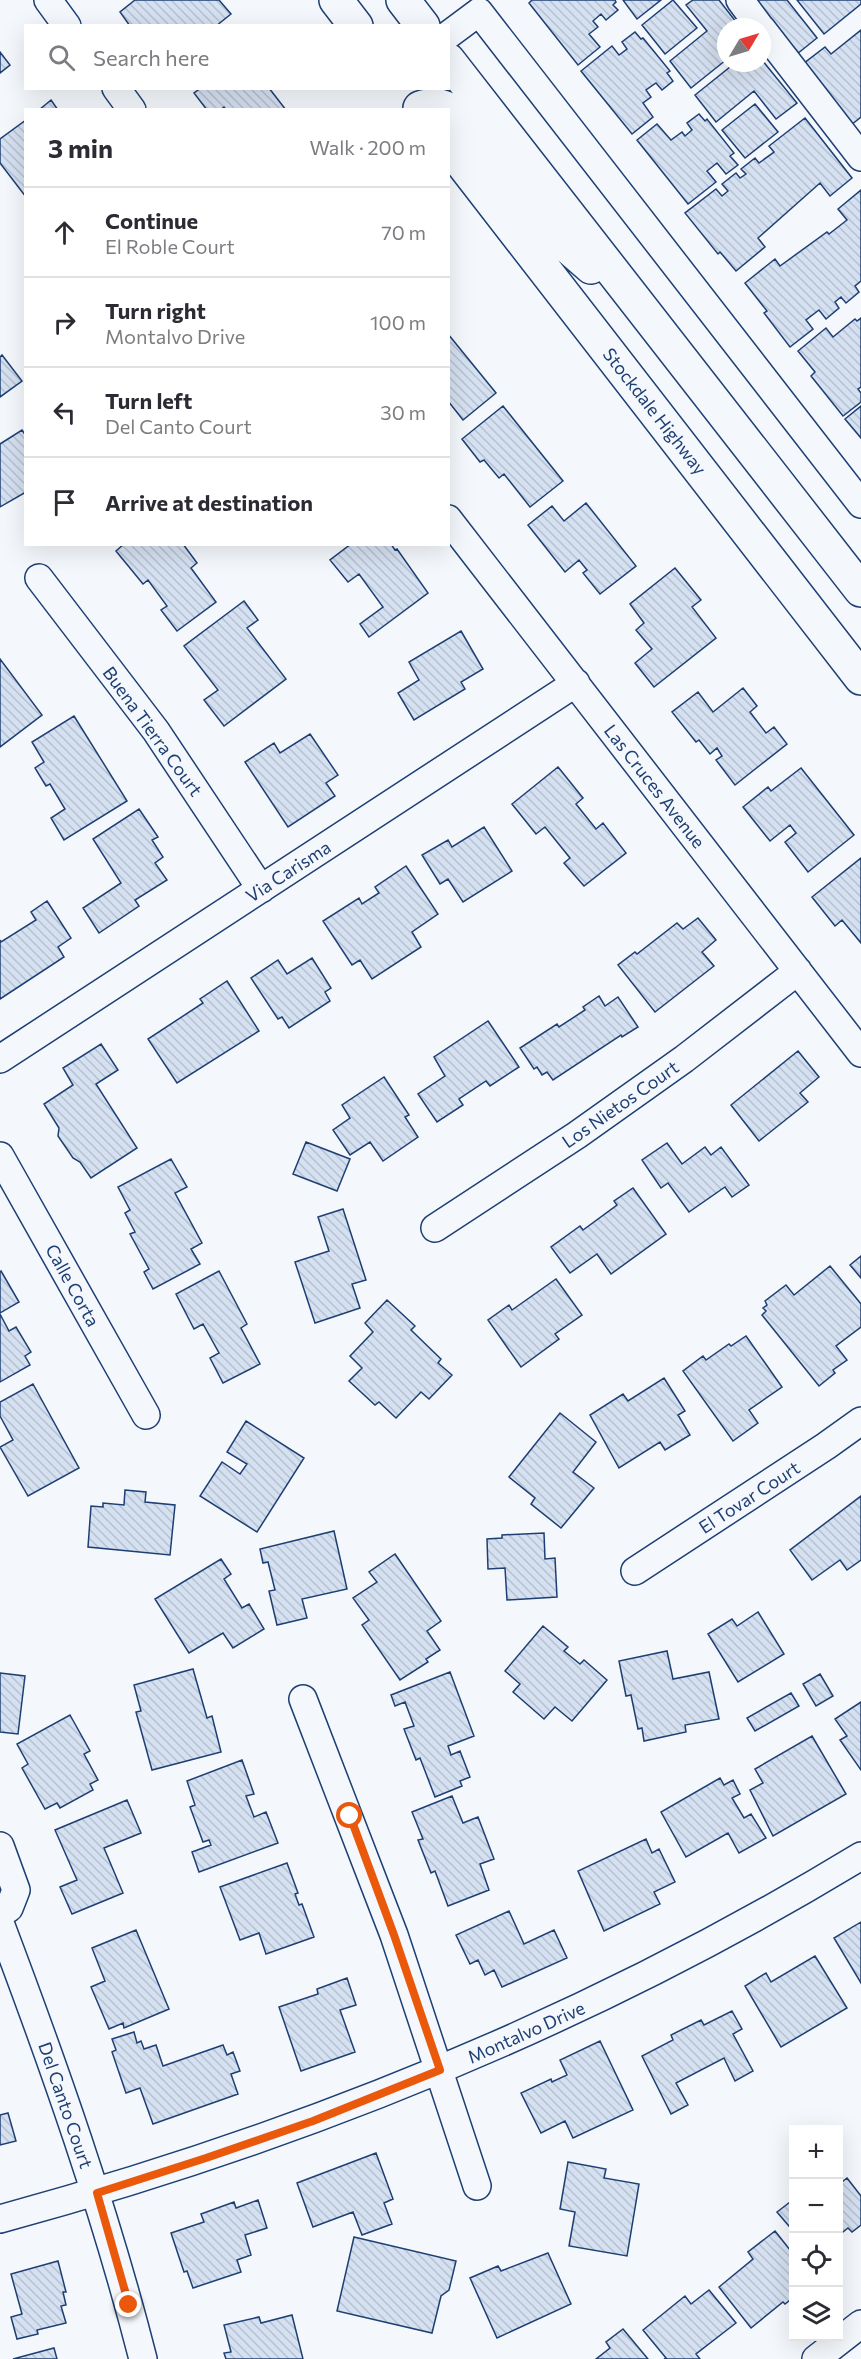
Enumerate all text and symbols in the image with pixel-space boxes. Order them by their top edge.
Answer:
north arrow [717,18,771,72]
search box [24,24,450,90]
icon: search [45,41,78,74]
text: Search here [93,44,209,71]
text: 3 min [48,132,113,163]
text: Walk · 200 m [309,135,426,159]
text: Continue [105,207,198,234]
icon: ahead [48,216,81,249]
text: 70 m [381,220,426,244]
text: El Roble Court [105,234,235,258]
text: Turn right [105,297,206,324]
icon: right [48,306,81,339]
text: 100 m [370,310,426,334]
text: Montalvo Drive [105,324,245,348]
street label: Stockdale Highway [599,343,711,479]
text: Turn left [105,387,192,414]
icon: left [48,396,81,429]
text: 30 m [380,400,426,424]
text: Del Canto Court [105,414,252,438]
icon: arrive [48,486,81,519]
text: Arrive at destination [105,489,313,516]
street label: Buena Tierra Court [99,662,207,800]
street label: Las Cruces Avenue [600,720,710,852]
street label: Via Carisma [241,835,335,907]
street label: Los Nietos Court [557,1056,683,1152]
street label: Calle Corta [41,1240,105,1330]
street label: El Tovar Court [694,1456,804,1538]
route start [336,1802,362,1828]
street label: Montalvo Drive [464,1996,588,2068]
street label: Del Canto Court [34,2039,98,2171]
map controls [789,2125,843,2341]
button: + [789,2125,843,2179]
button: − [789,2179,843,2233]
button: locate [789,2233,843,2287]
button: layers [789,2287,843,2341]
route end [115,2291,141,2317]

